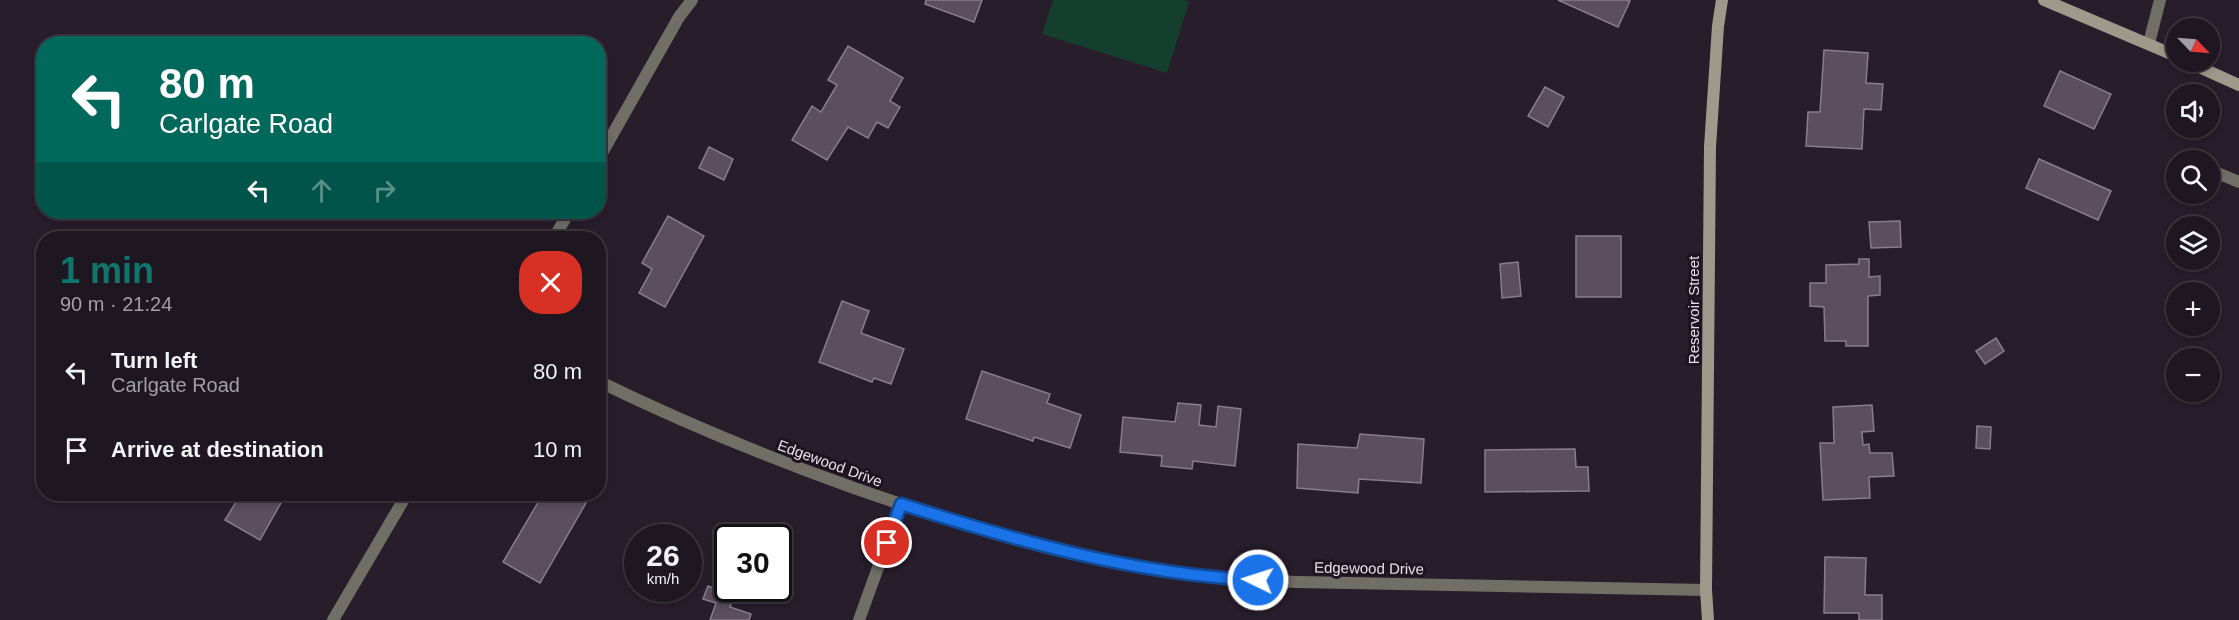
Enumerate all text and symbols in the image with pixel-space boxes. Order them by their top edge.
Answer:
north arrow [2166,18,2220,72]
map controls [2166,18,2220,402]
icon: left [60,60,138,138]
text: 80 m [159,60,255,107]
button: sound [2166,84,2220,138]
text: Carlgate Road [159,109,333,139]
button: search [2166,150,2220,204]
icon: left [242,174,275,207]
icon: ahead [305,174,338,207]
icon: right [368,174,401,207]
button: layers [2166,216,2220,270]
text: 1 min [60,250,154,291]
button: close [519,251,582,314]
street label: Reservoir Street [1685,255,1702,364]
button: + [2166,282,2220,336]
text: 90 m · 21:24 [60,293,172,315]
text: Turn left [111,348,197,373]
button: − [2166,348,2220,402]
icon: left [60,356,93,389]
text: 80 m [533,359,582,384]
text: Carlgate Road [111,374,240,396]
icon: arrive [60,434,93,467]
street label: Edgewood Drive [775,436,885,490]
text: Arrive at destination [111,437,324,462]
text: 10 m [533,437,582,462]
pin [861,517,912,568]
speed limit sign: 30 [714,524,792,602]
icon: arrive [870,526,903,559]
text: 26 [646,539,680,572]
position arrow [1226,548,1290,612]
street label: Edgewood Drive [1314,559,1424,577]
text: km/h [647,570,679,587]

